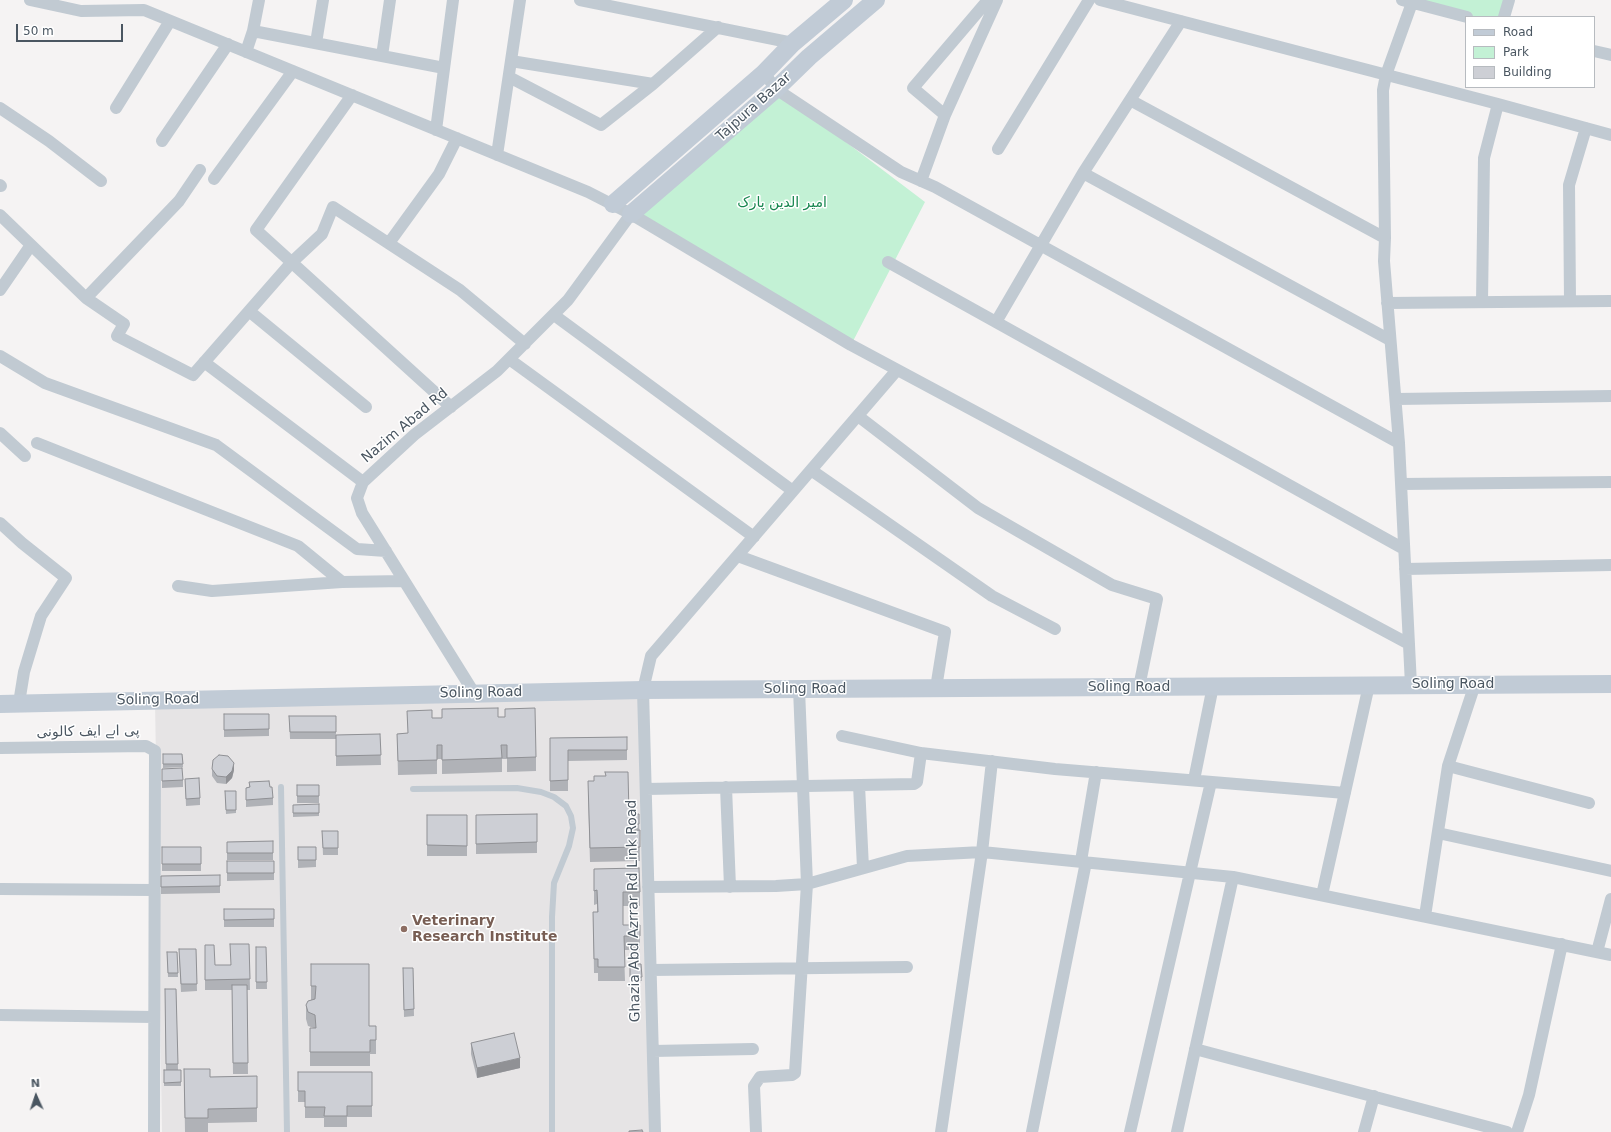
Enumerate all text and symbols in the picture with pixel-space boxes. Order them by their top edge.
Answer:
scale bar [18,16,125,42]
legend [1465,16,1595,88]
text: 50 m [23,24,54,38]
text: Road [1503,25,1533,39]
text: Park [1503,45,1529,59]
text: Building [1503,65,1552,79]
street label: Tajpura Bazar [713,69,795,145]
park label: امیر الدین پارک [737,195,827,211]
street label: Nazim Abad Rd [358,385,452,467]
street label: Soling Road [1412,676,1494,692]
street label: Soling Road [1088,679,1170,695]
street label: Soling Road [764,681,846,697]
street label: Soling Road [440,684,522,702]
street label: Soling Road [117,691,199,709]
street label: پی اے ایف کالونی [36,723,140,741]
street label: Ghazia Abd Azrrar Rd Link Road [624,800,644,1022]
place label: Veterinary Research Institute [412,913,557,946]
marker: Veterinary Research Institute [399,924,409,934]
north arrow [16,1076,56,1116]
text: N [30,1077,40,1090]

